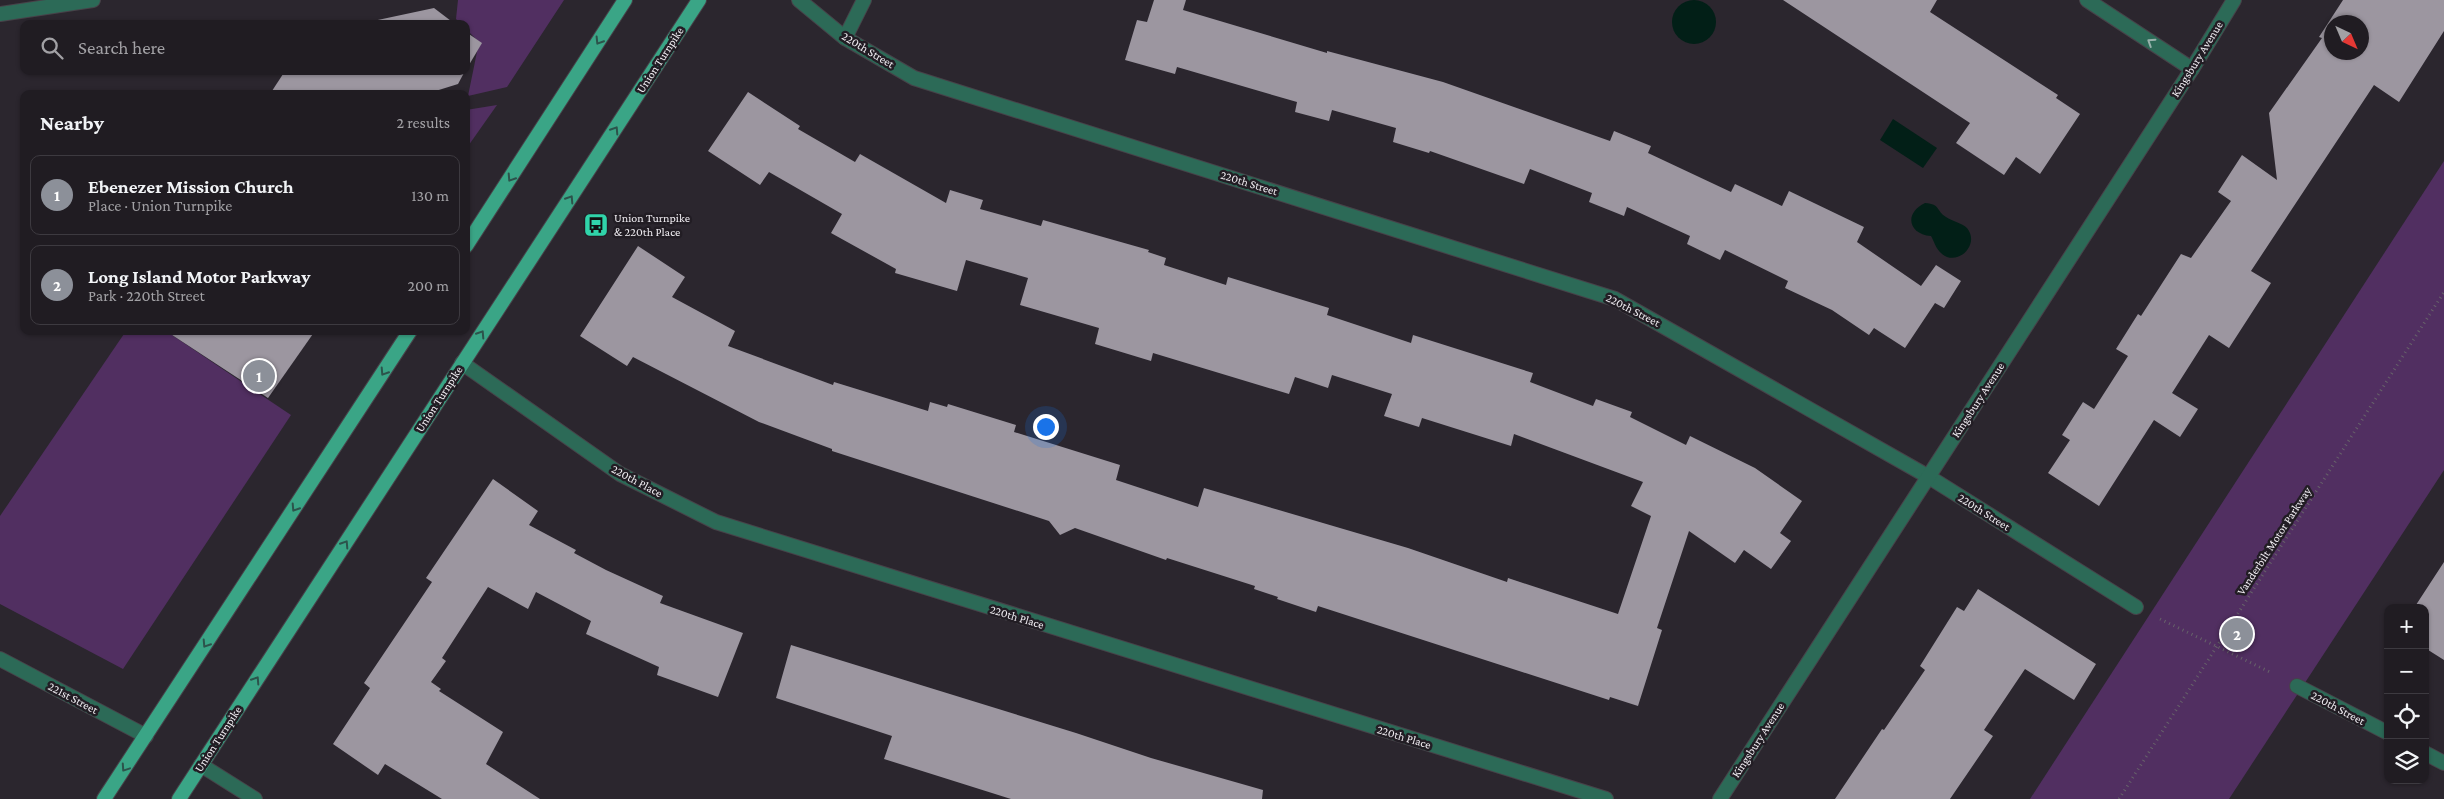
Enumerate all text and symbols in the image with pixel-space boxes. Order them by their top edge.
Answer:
north arrow [2324,15,2369,60]
street label: Kingsbury Avenue [2168,18,2226,100]
search box [20,20,470,75]
street label: Union Turnpike [633,24,687,96]
street label: 220th Street [839,29,898,72]
icon: search [38,34,66,62]
one-way arrow [596,36,605,45]
text: Search here [78,37,165,58]
one-way arrow [2147,39,2156,49]
text: Nearby [40,111,104,135]
text: 2 results [397,114,450,131]
one-way arrow [609,126,618,135]
street label: 220th Street [1219,168,1280,199]
one-way arrow [508,172,517,182]
text: Ebenezer Mission Church [88,176,294,197]
text: 1 [54,187,60,204]
text: 130 m [411,187,449,204]
one-way arrow [564,195,573,204]
text: Place · Union Turnpike [88,197,232,214]
place label: Union Turnpike & 220th Place [614,211,690,239]
bus stop icon: Union Turnpike & 220th Place [583,212,609,238]
text: Long Island Motor Parkway [88,266,310,287]
text: 2 [53,277,61,294]
text: 200 m [407,277,449,294]
text: Park · 220th Street [88,287,205,304]
street label: 220th Street [1604,290,1663,330]
one-way arrow [475,331,484,340]
pin: 1 [243,357,275,395]
street label: Kingsbury Avenue [1948,360,2008,440]
street label: Union Turnpike [412,363,466,435]
one-way arrow [380,367,390,376]
your location [1033,414,1059,440]
street label: 220th Place [609,462,665,500]
street label: Vanderbilt Motor Parkway [2234,484,2314,598]
street label: 220th Street [1955,490,2014,534]
one-way arrow [292,503,301,512]
one-way arrow [338,540,348,549]
street label: 220th Place [988,602,1046,632]
map controls [2384,604,2429,784]
button: + [2384,604,2429,649]
pin: 2 [2221,615,2253,653]
one-way arrow [203,639,212,648]
button: − [2384,649,2429,694]
one-way arrow [250,676,259,686]
street label: 221st Street [46,679,101,717]
street label: 220th Street [2309,688,2368,728]
button: locate [2384,694,2429,739]
street label: Kingsbury Avenue [1728,700,1788,780]
street label: Union Turnpike [191,703,245,775]
street label: 220th Place [1375,722,1433,752]
button: layers [2384,739,2429,784]
one-way arrow [122,762,131,771]

